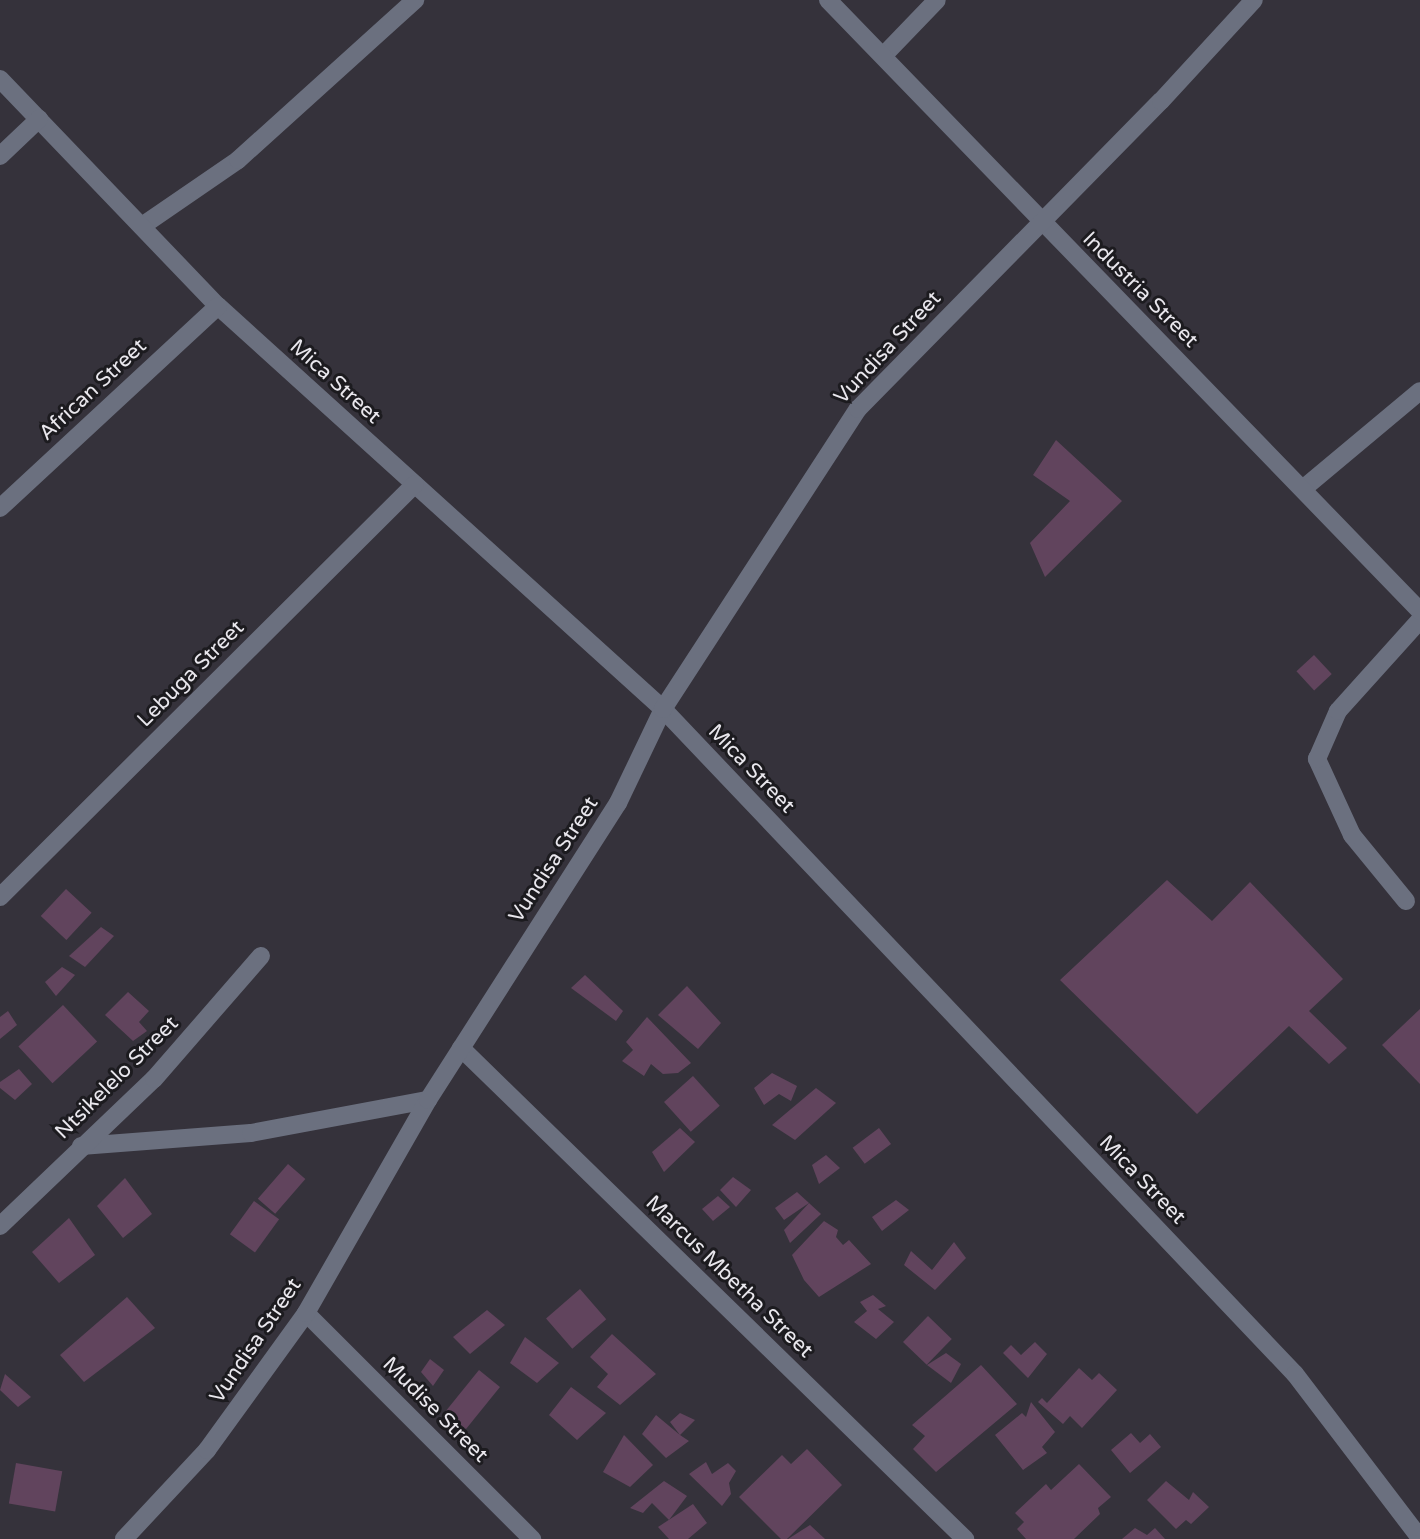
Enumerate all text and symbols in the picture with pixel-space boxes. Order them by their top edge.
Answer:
street label: Industria Street [1077,227,1203,353]
street label: Vundisa Street [829,286,947,410]
street label: African Street [34,334,152,446]
street label: Mica Street [284,335,386,429]
street label: Lebuga Street [132,615,250,733]
street label: Mica Street [702,719,800,819]
street label: Vundisa Street [504,792,604,928]
street label: Ntsikelelo Street [50,1011,184,1145]
street label: Mica Street [1093,1130,1191,1230]
street label: Marcus Mbetha Street [640,1191,818,1363]
street label: Vundisa Street [205,1274,307,1408]
street label: Mudise Street [377,1352,493,1468]

